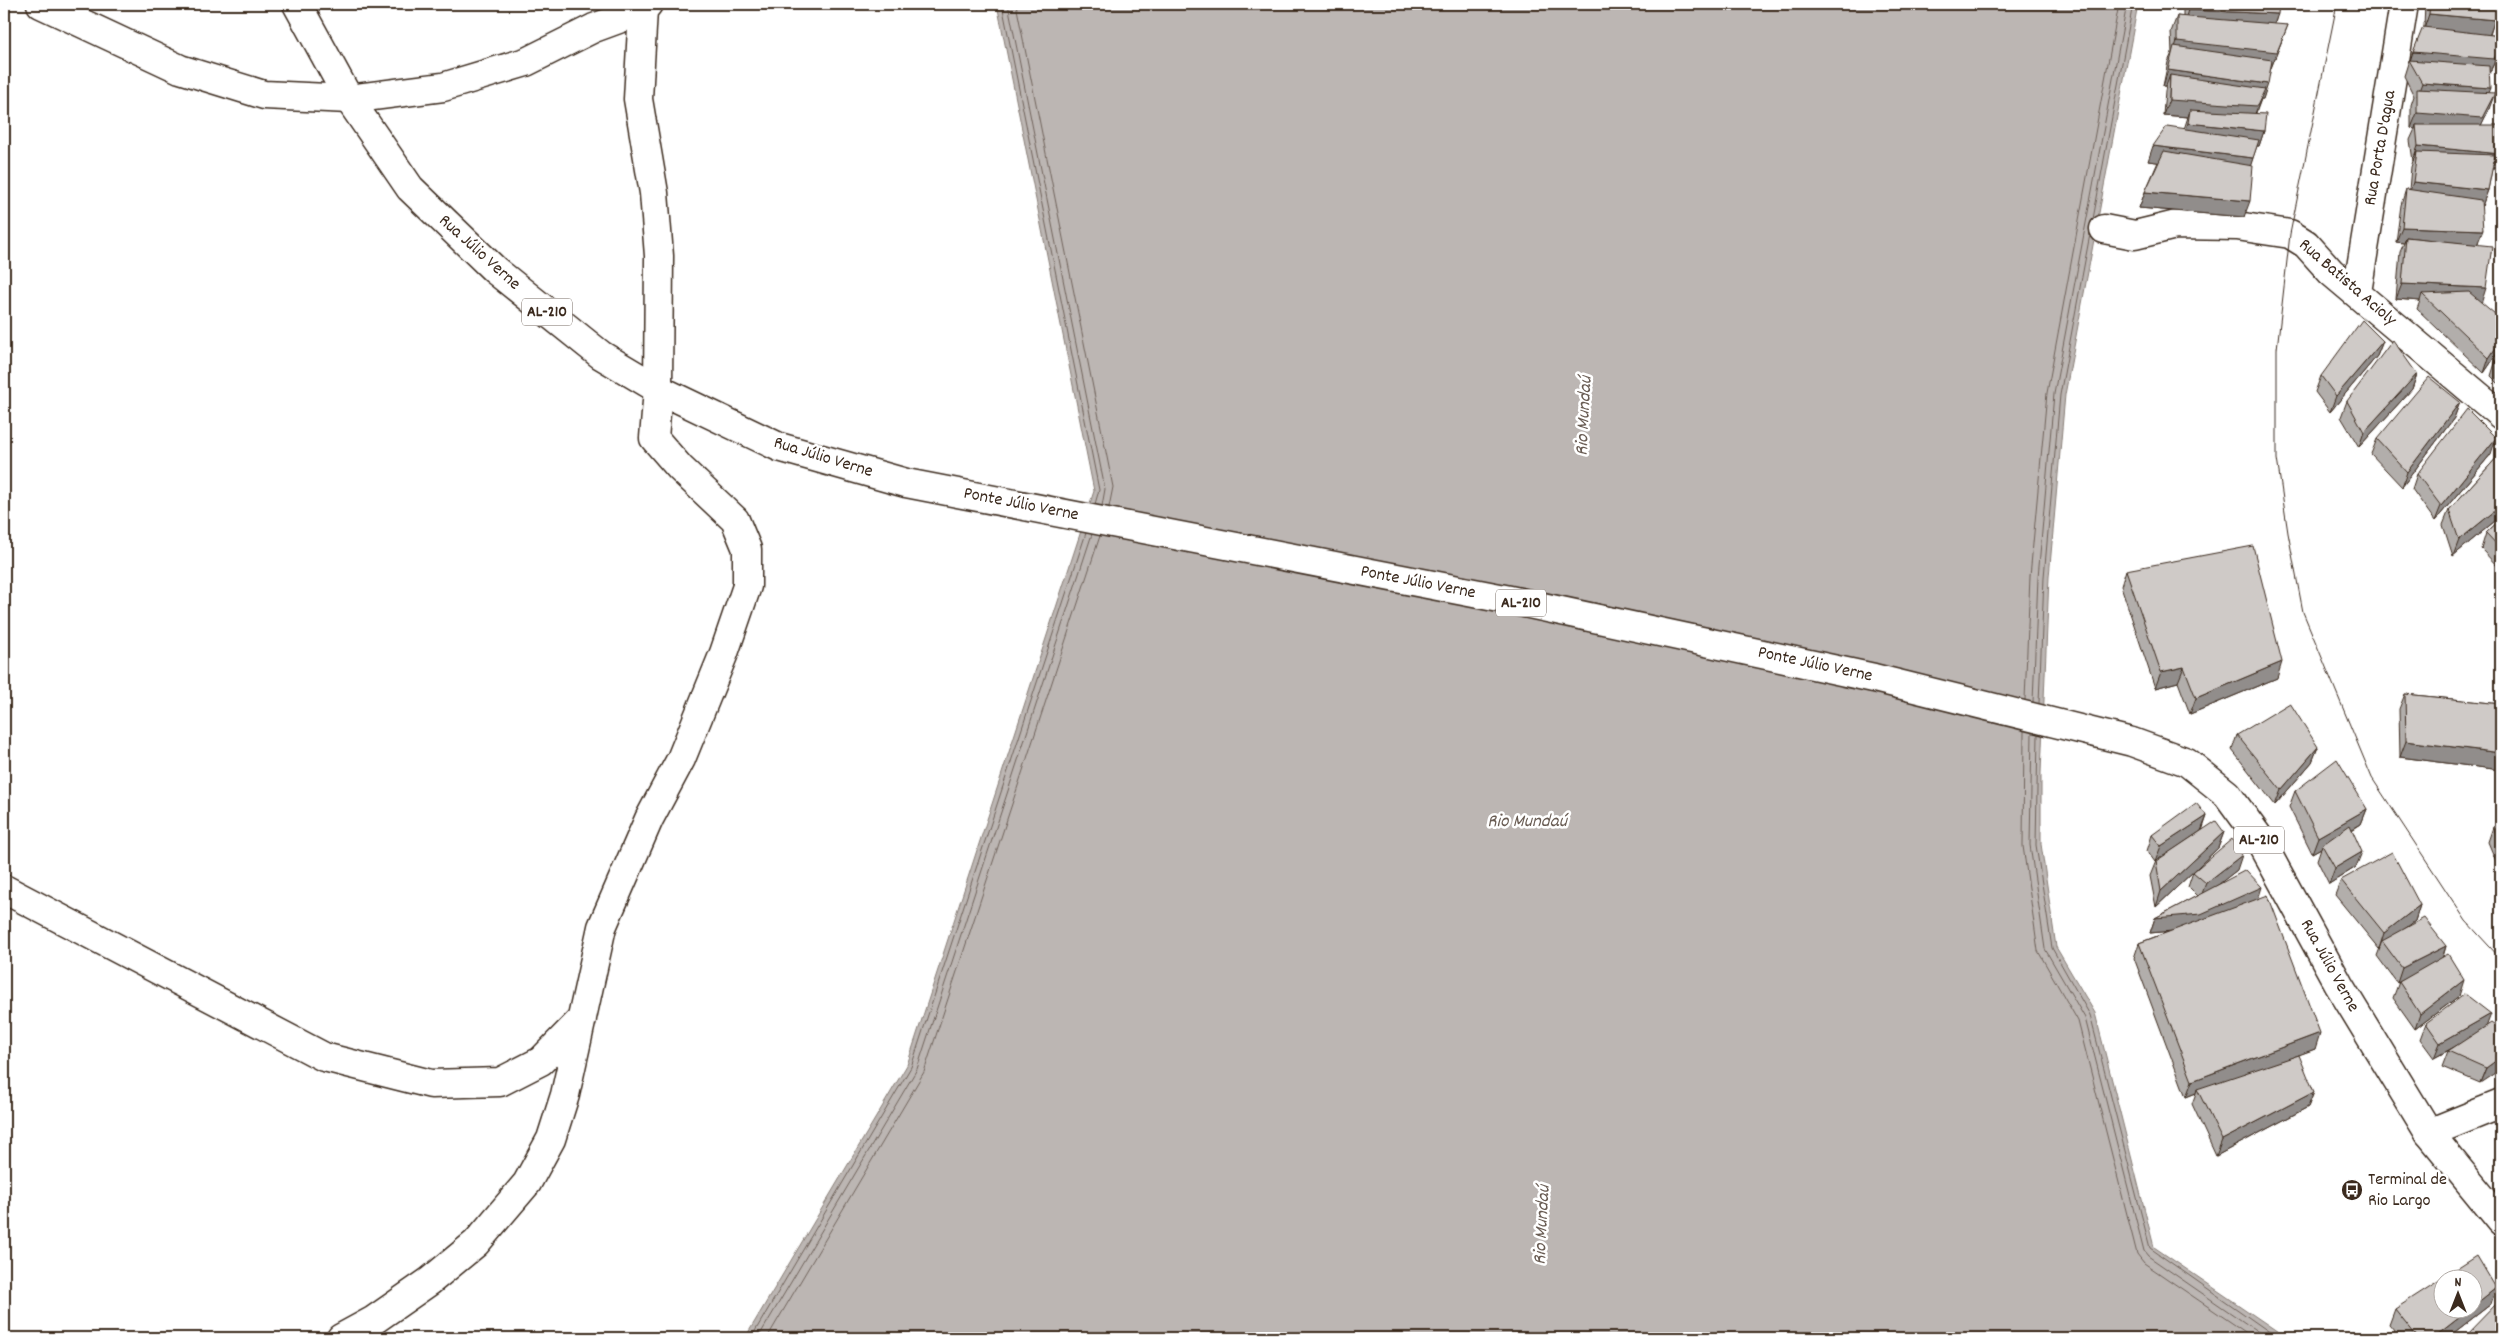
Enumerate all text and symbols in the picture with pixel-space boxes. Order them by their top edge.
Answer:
street label: Rua Porta D'agua [2359,88,2404,208]
street label: Rua Júlio Verne [433,209,526,297]
street label: Rua Batista Acioly [2292,233,2402,333]
road number: AL-210 [522,298,572,326]
water label: Rio Mundaú [1569,373,1601,456]
street label: Rua Júlio Verne [770,431,876,485]
street label: Ponte Júlio Verne [961,482,1081,528]
street label: Ponte Júlio Verne [1358,560,1478,606]
road number: AL-210 [1496,590,1546,616]
street label: Ponte Júlio Verne [1755,641,1875,689]
water label: Rio Mundaú [1487,809,1570,836]
road number: AL-210 [2234,826,2284,854]
street label: Rua Júlio Verne [2293,915,2365,1017]
place label: Terminal de Rio Largo [2368,1168,2447,1214]
bus stop icon: Terminal de Rio Largo [2340,1178,2364,1202]
water label: Rio Mundaú [1527,1182,1559,1265]
north arrow [2432,1270,2482,1320]
text: N [2455,1273,2462,1293]

